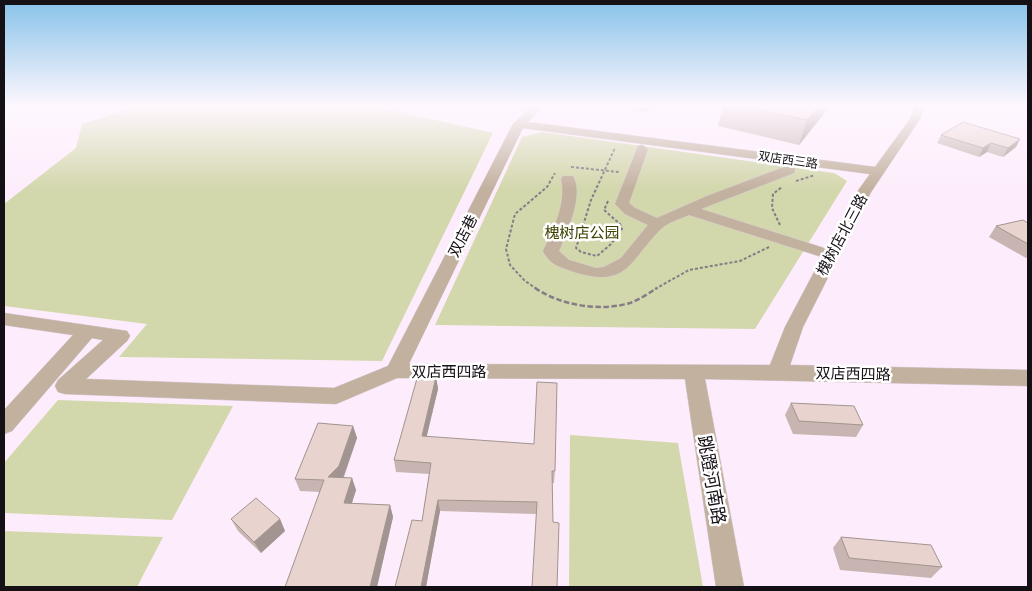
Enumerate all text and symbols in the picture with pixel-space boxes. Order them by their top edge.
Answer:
street label: 双店西三路 [757,149,819,171]
street label: 槐树店北三路 [813,191,871,279]
street label: 双店巷 [445,212,481,260]
park label: 槐树店公园 [544,224,620,242]
street label: 双店西四路 [411,363,487,381]
street label: 双店西四路 [815,364,891,384]
street label: 跳蹬河南路 [694,434,730,526]

